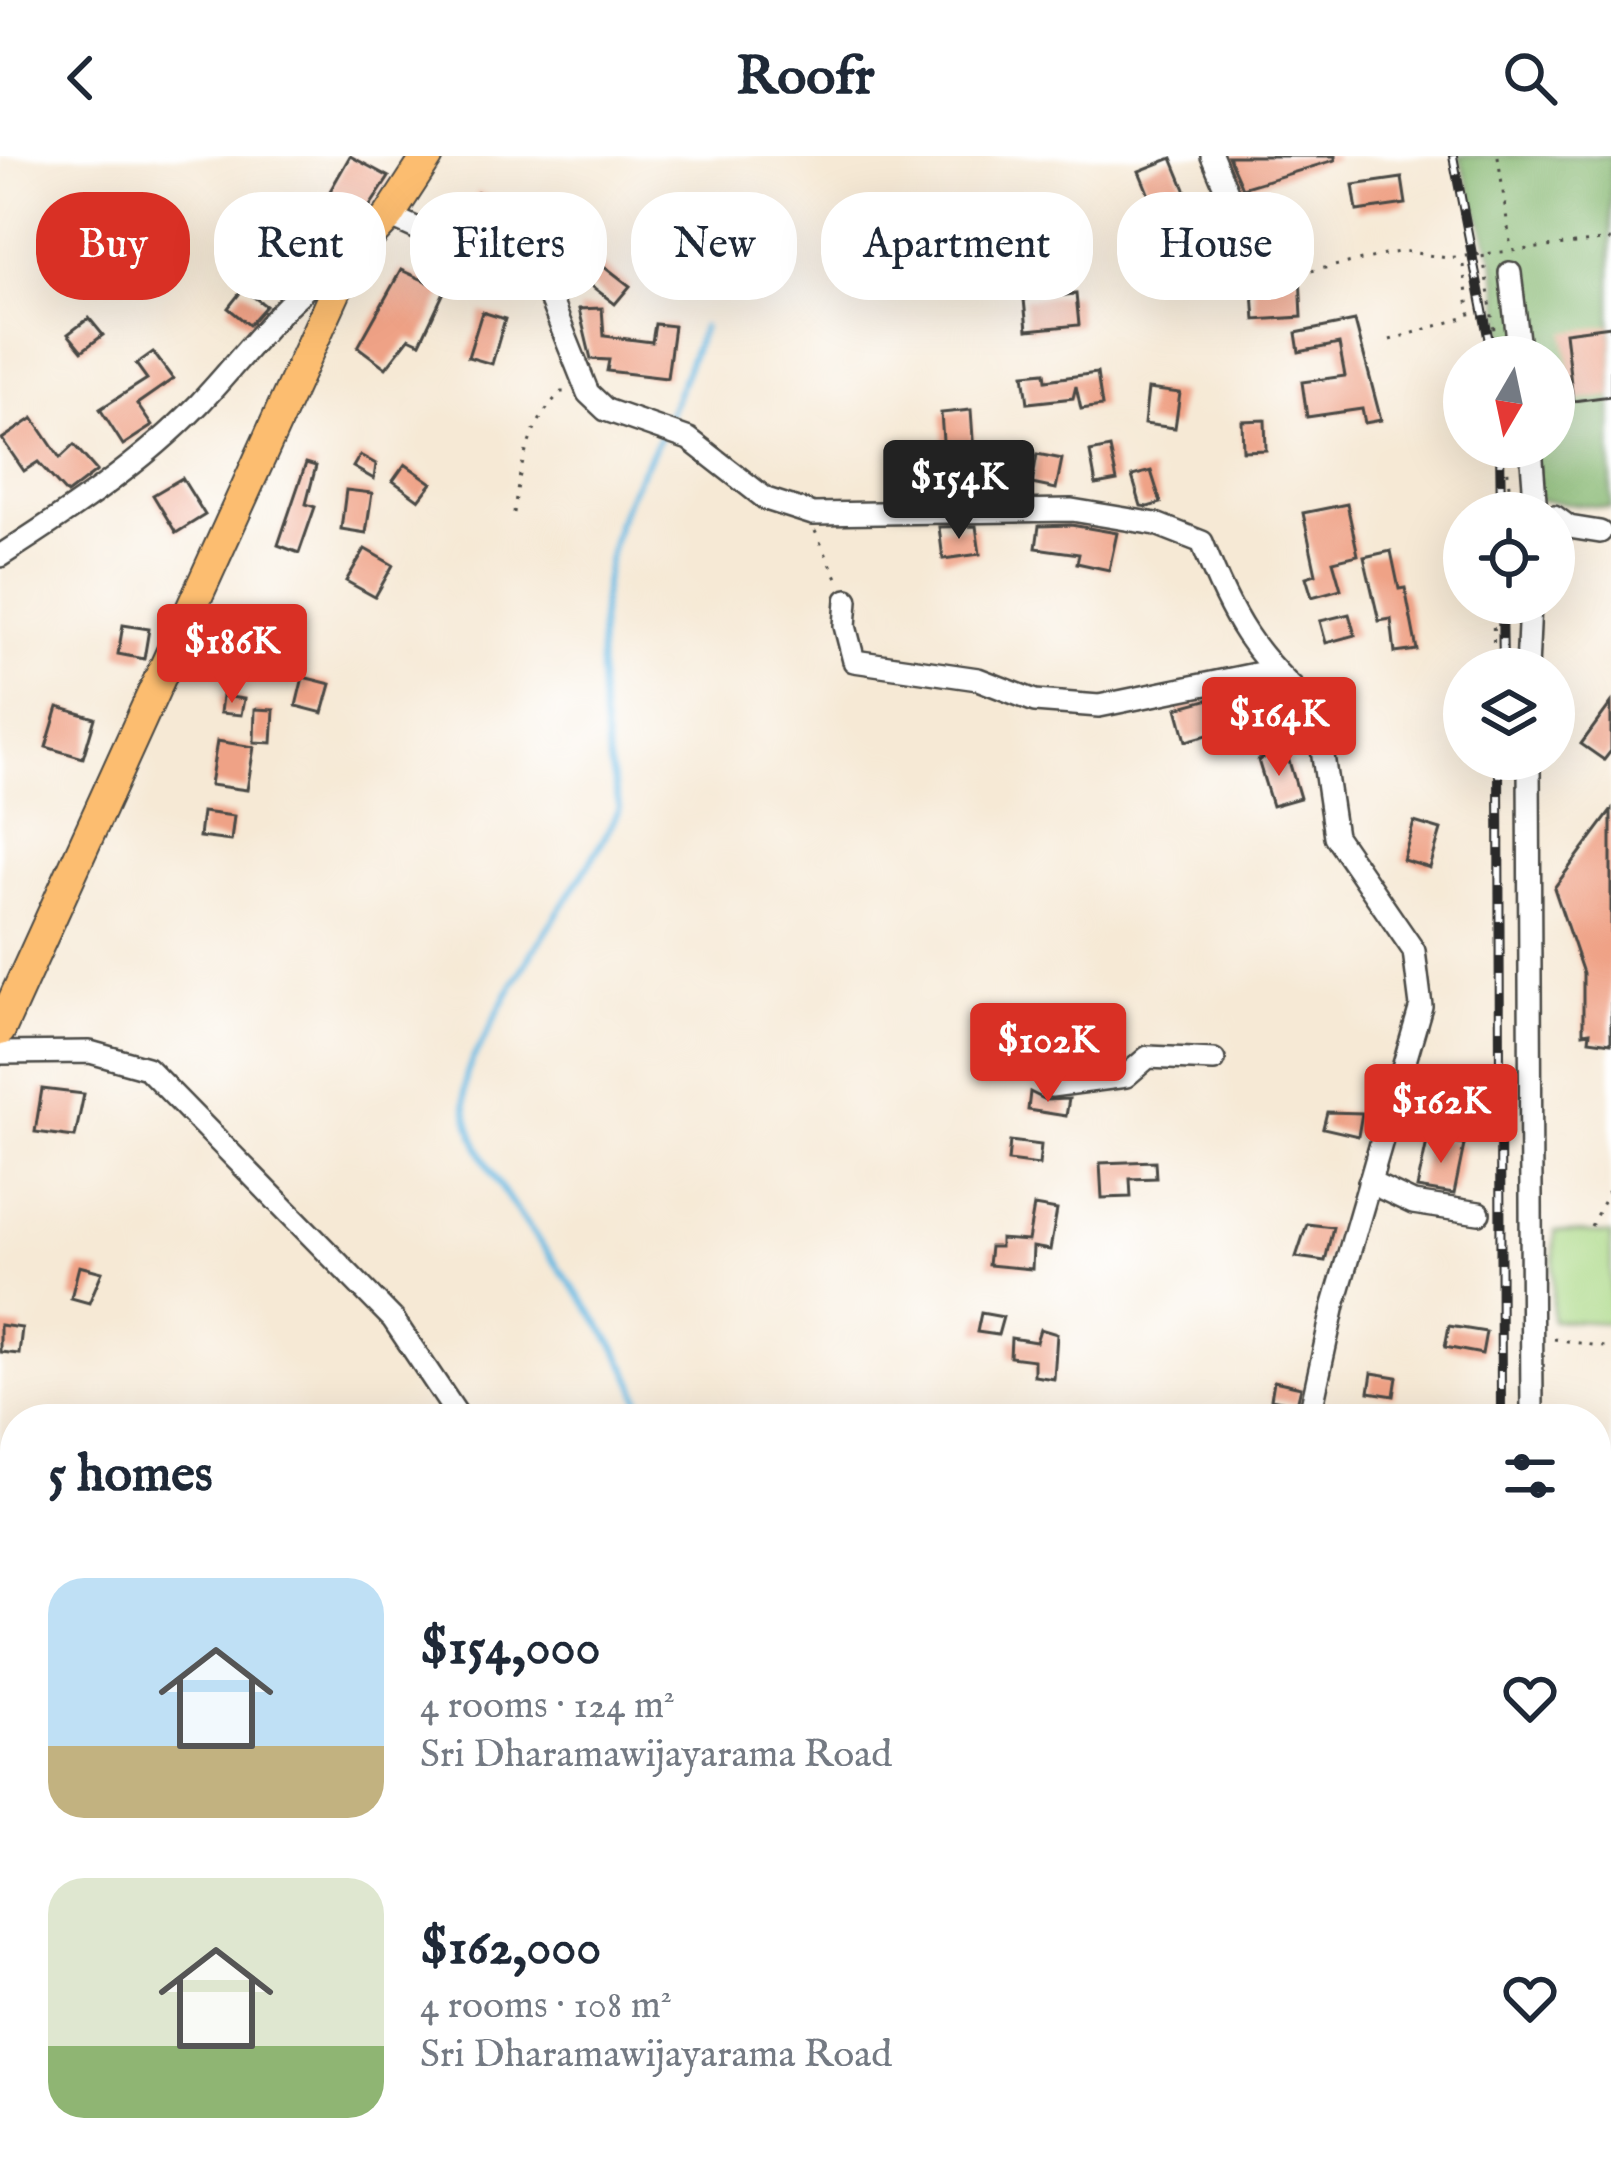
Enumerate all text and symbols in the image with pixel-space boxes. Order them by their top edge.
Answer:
text: Roofr [736,44,875,113]
icon: back [48,45,114,111]
icon: search [1497,45,1563,111]
chip: Buy [36,192,190,300]
chip: Rent [214,192,386,300]
chip: Filters [410,192,607,300]
chip: New [631,192,797,300]
chip: Apartment [821,192,1093,300]
chip: House [1117,192,1314,300]
north arrow [1443,336,1575,468]
map controls [1443,336,1575,780]
pin: $154K [875,440,1043,542]
text: $154K [910,454,1008,503]
button: locate [1443,492,1575,624]
pin: $186K [148,604,316,706]
text: $186K [184,618,280,667]
button: layers [1443,648,1575,780]
pin: $164K [1195,677,1363,779]
text: $164K [1229,691,1329,740]
pin: $102K [964,1003,1132,1105]
text: $102K [997,1017,1099,1066]
pin: $162K [1357,1064,1525,1166]
text: $162K [1391,1078,1491,1127]
icon: filters [1497,1443,1563,1509]
text: 5 homes [48,1444,213,1509]
text: $154,000 [420,1617,601,1682]
icon: home [144,1626,288,1770]
icon: heart [1497,1665,1563,1731]
text: 4 rooms · 124 m² [420,1682,675,1731]
text: Sri Dharamawijayarama Road [420,1731,892,1780]
text: $162,000 [420,1917,601,1982]
icon: home [144,1926,288,2070]
icon: heart [1497,1965,1563,2031]
text: 4 rooms · 108 m² [420,1982,672,2031]
text: Sri Dharamawijayarama Road [420,2031,892,2080]

